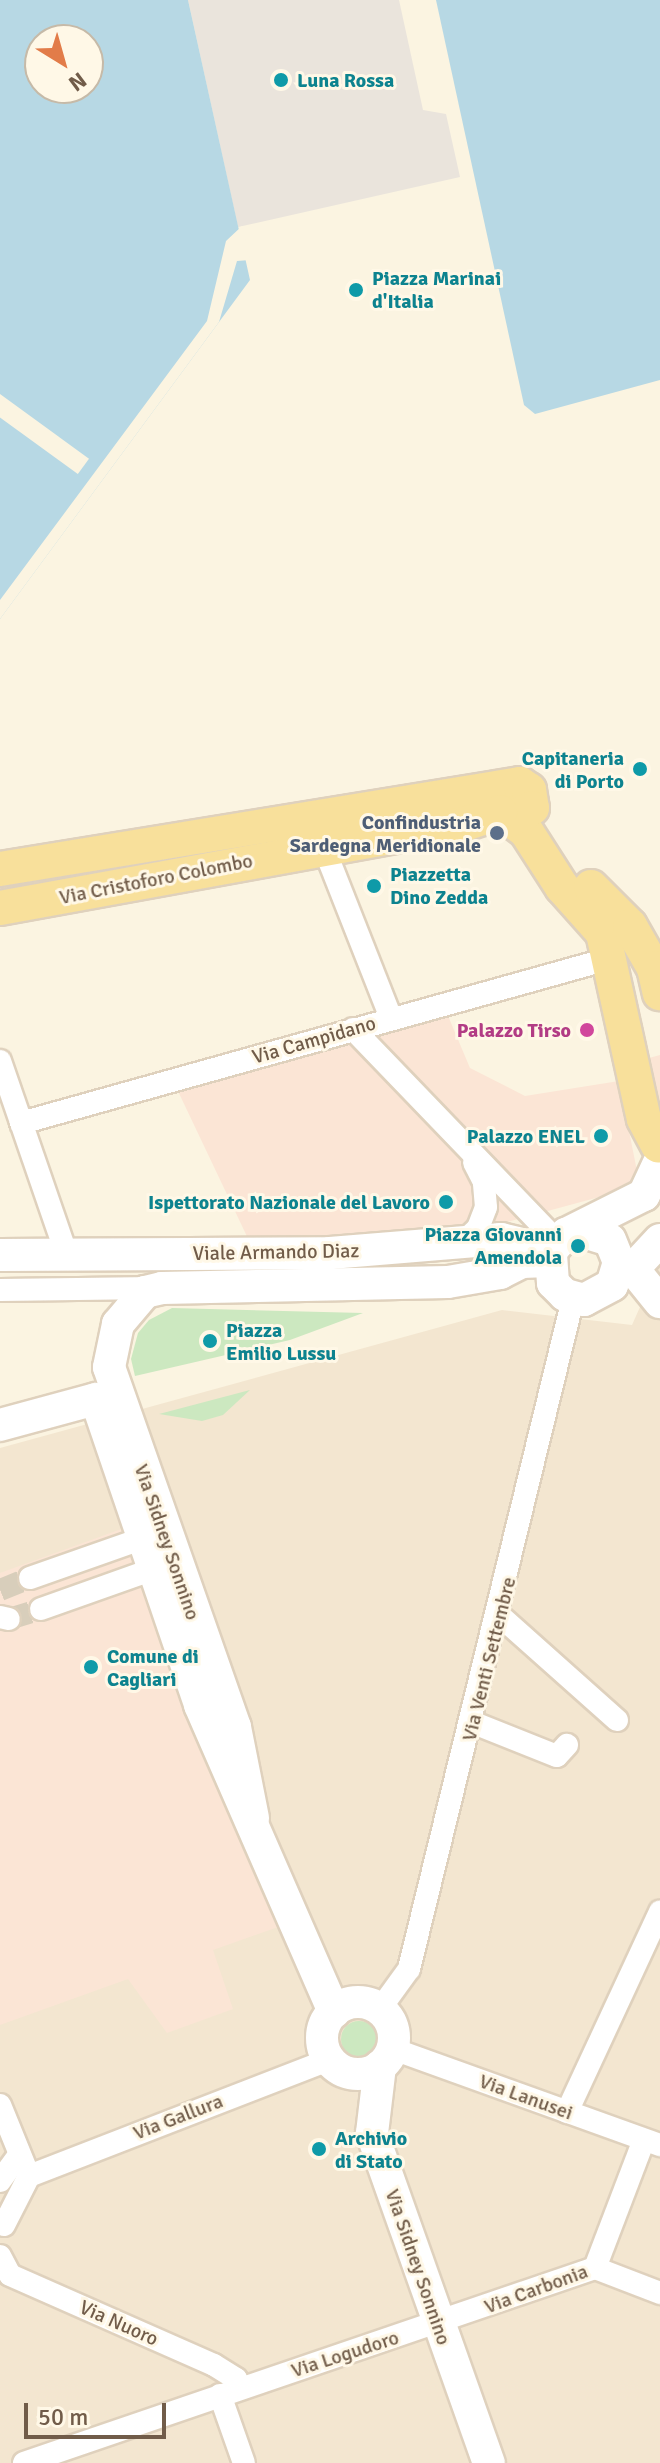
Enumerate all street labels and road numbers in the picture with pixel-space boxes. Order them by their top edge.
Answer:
street label: Via Cristoforo Colombo [57,848,255,910]
street label: Via Campidano [249,1011,379,1069]
street label: Viale Armando Diaz [193,1239,359,1265]
street label: Via Sidney Sonnino [129,1461,205,1623]
street label: Via Venti Settembre [457,1574,521,1744]
street label: Via Lanusei [476,2069,576,2125]
street label: Via Gallura [130,2089,226,2145]
street label: Via Sidney Sonnino [380,2186,456,2348]
street label: Via Carbonia [481,2259,591,2319]
street label: Via Nuoro [76,2295,162,2351]
street label: Via Logudoro [288,2325,402,2383]

